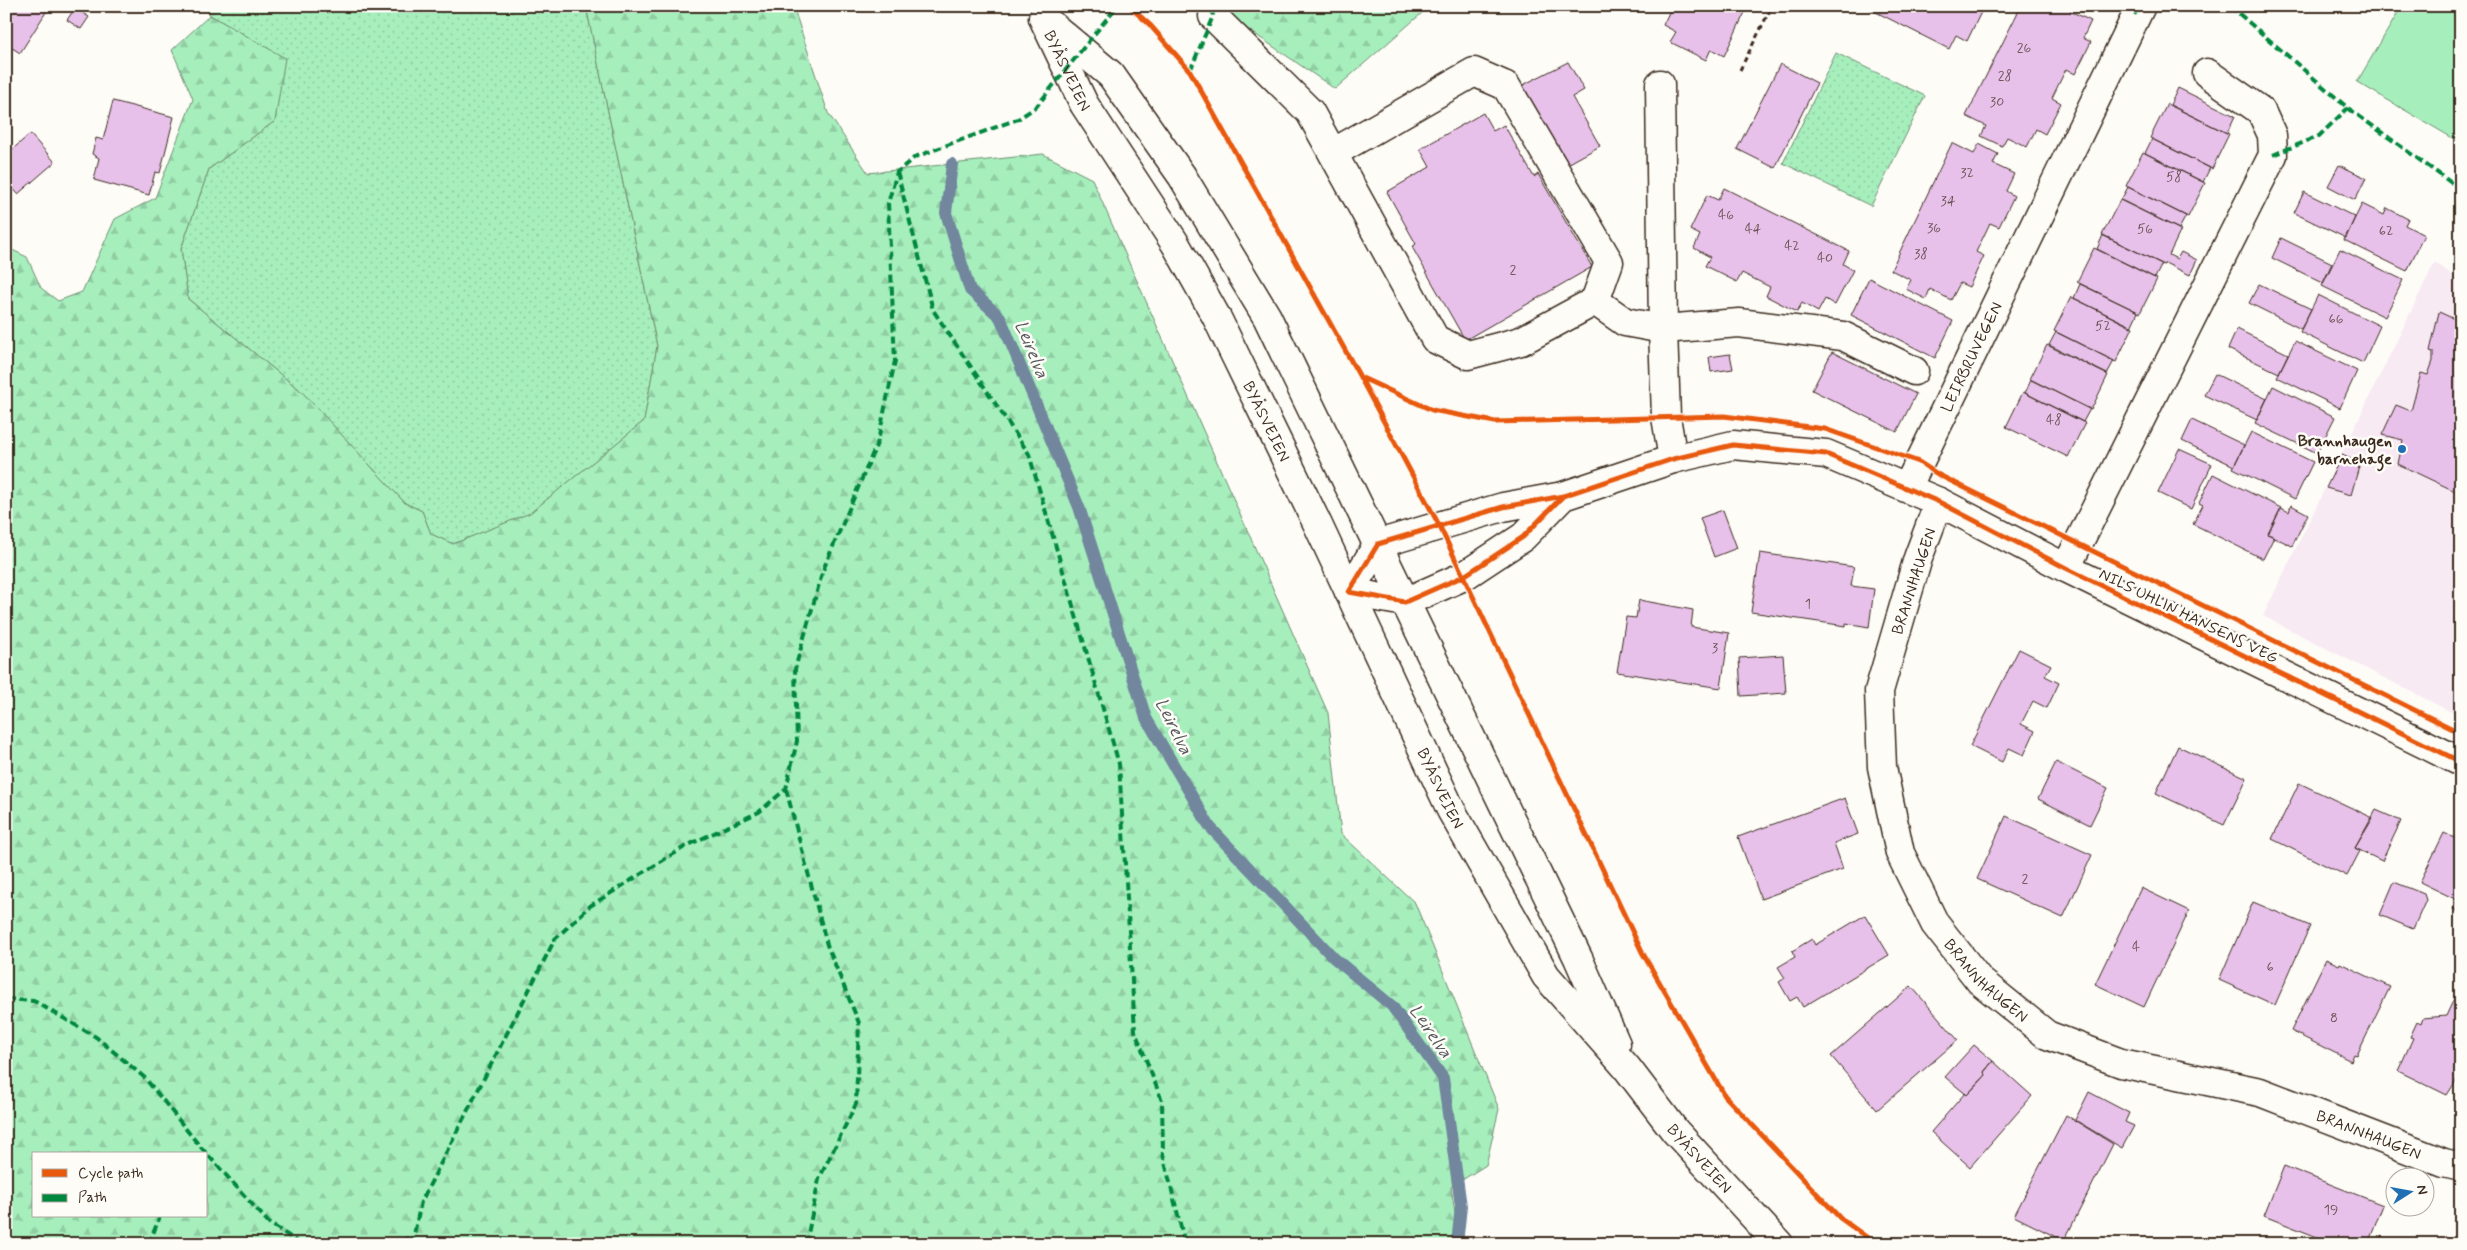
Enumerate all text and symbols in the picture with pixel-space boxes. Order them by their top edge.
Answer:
street label: BYÅSVEIEN [1038,27,1095,116]
house number: 26 [2017,39,2032,57]
house number: 28 [1998,67,2012,85]
house number: 30 [1990,93,2004,111]
house number: 32 [1960,164,1974,182]
house number: 58 [2166,168,2182,186]
house number: 34 [1941,192,1956,210]
house number: 46 [1718,206,1734,224]
house number: 36 [1927,219,1941,237]
house number: 44 [1745,220,1762,238]
house number: 56 [2137,220,2153,238]
house number: 62 [2379,222,2393,240]
house number: 42 [1784,237,1800,255]
house number: 38 [1914,245,1928,263]
house number: 40 [1817,249,1833,267]
house number: 2 [1510,261,1517,279]
street label: LEIRBRUVEGEN [1937,299,2008,416]
house number: 66 [2329,310,2344,328]
water label: Leirelva [1008,317,1054,382]
house number: 52 [2095,317,2111,335]
street label: BYÅSVEIEN [1237,378,1294,465]
house number: 48 [2046,411,2062,429]
place label: Brannhaugen barnehage [2298,431,2392,472]
marker: Brannhaugen barnehage [2396,443,2408,455]
street label: BRANNHAUGEN [1887,526,1942,637]
street label: NILS UHLIN HANSENS VEG [2095,564,2281,669]
house number: 1 [1805,595,1811,613]
house number: 3 [1712,639,1718,657]
water label: Leirelva [1149,694,1198,759]
street label: BYÅSVEIEN [1411,745,1468,833]
house number: 2 [2022,870,2029,888]
street label: BRANNHAUGEN [1939,935,2032,1028]
house number: 4 [2132,938,2140,956]
house number: 6 [2266,958,2274,976]
water label: Leirelva [1403,1000,1457,1063]
house number: 8 [2330,1009,2338,1027]
street label: BRANNHAUGEN [2313,1106,2424,1165]
street label: BYÅSVEIEN [1661,1120,1736,1198]
legend [32,1152,208,1218]
text: Cycle path [78,1164,143,1184]
north arrow [2384,1168,2434,1218]
text: N [2412,1183,2432,1196]
text: Path [78,1188,107,1208]
house number: 19 [2324,1201,2338,1219]

